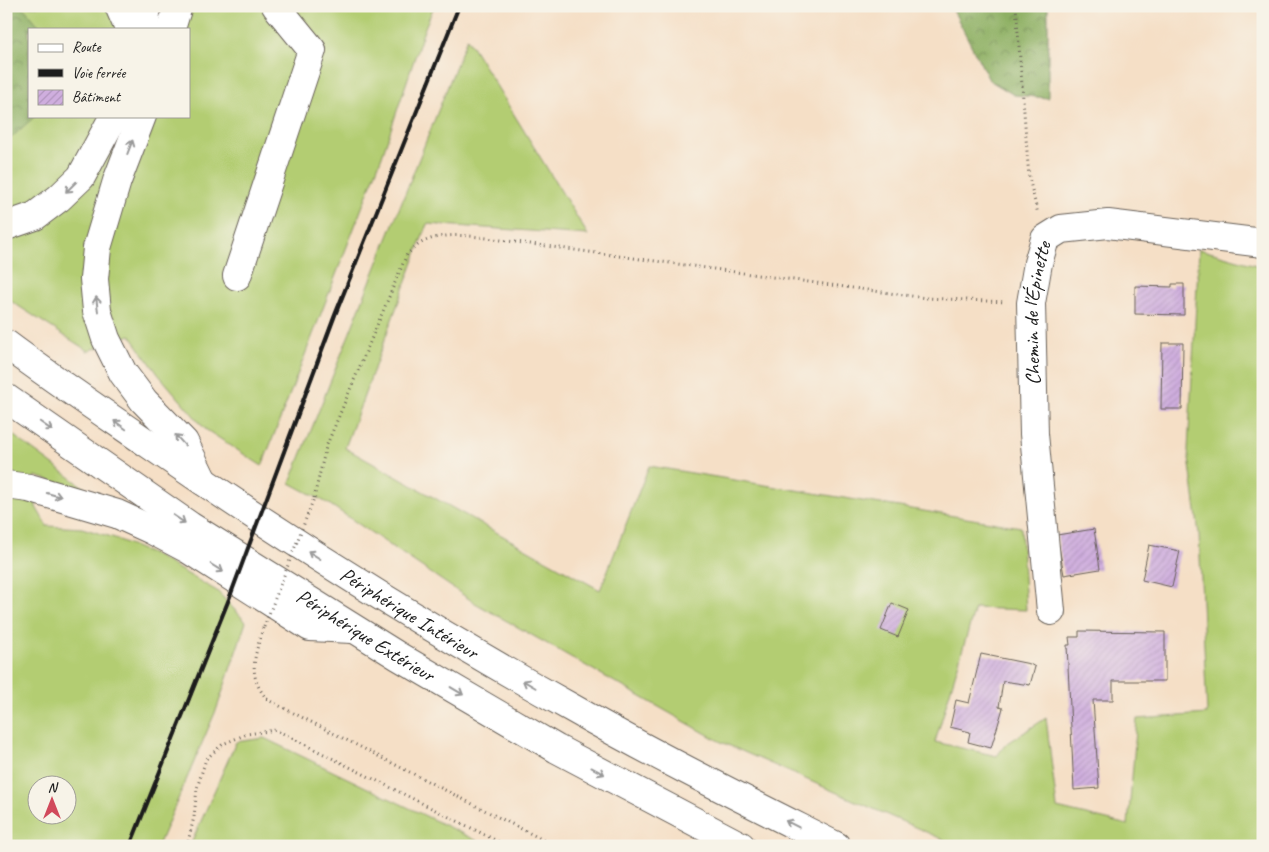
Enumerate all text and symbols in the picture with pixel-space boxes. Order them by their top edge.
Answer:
legend [28,28,190,118]
text: Route [72,38,102,57]
text: Voie ferrée [72,64,126,83]
text: Bâtiment [72,88,122,107]
one-way arrow [126,140,135,155]
one-way arrow [64,181,77,193]
street label: Chemin de l'Épinette [1018,237,1057,385]
one-way arrow [92,296,102,312]
one-way arrow [113,420,127,430]
one-way arrow [39,421,53,431]
one-way arrow [174,433,186,446]
one-way arrow [45,490,61,500]
one-way arrow [172,514,186,524]
one-way arrow [308,550,322,560]
street label: Périphérique Intérieur [335,561,484,666]
one-way arrow [210,563,224,573]
street label: Périphérique Extérieur [292,583,441,688]
one-way arrow [522,678,536,688]
one-way arrow [449,686,464,696]
one-way arrow [590,767,605,776]
north arrow [28,774,78,824]
text: N [48,779,59,796]
one-way arrow [785,819,800,828]

